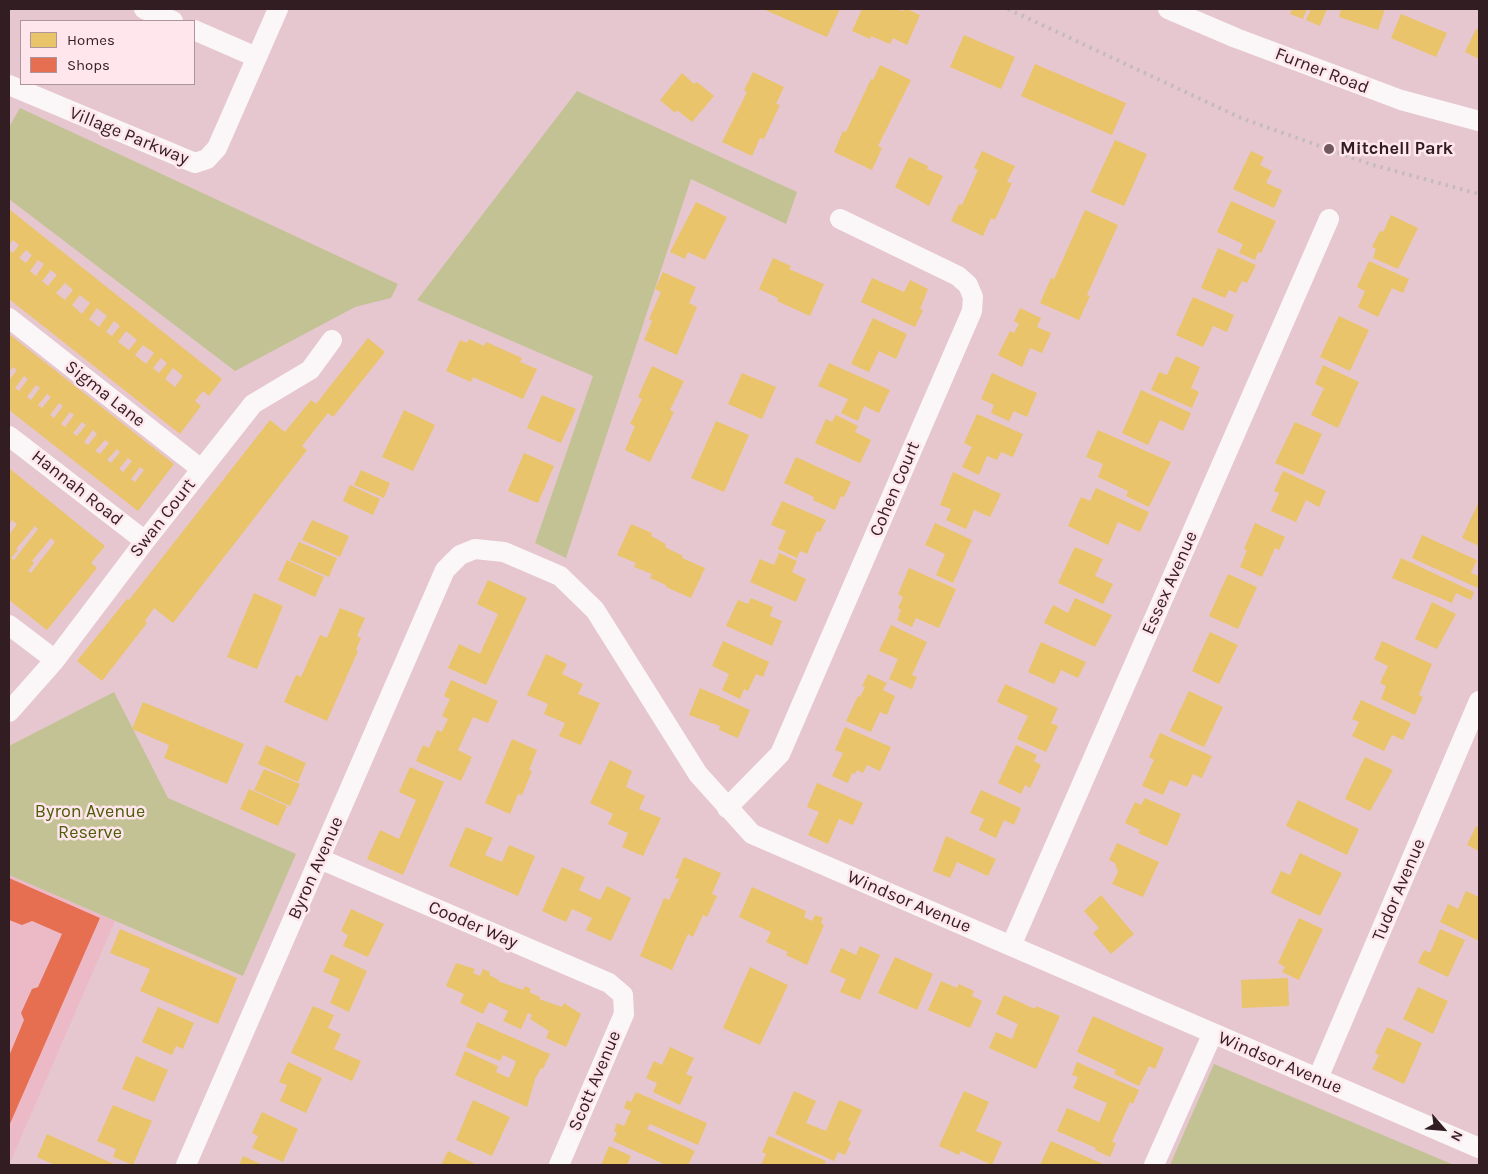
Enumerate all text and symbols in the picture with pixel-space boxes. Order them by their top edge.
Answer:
legend [20,20,195,85]
text: Homes [67,31,115,49]
street label: Furner Road [1272,43,1372,99]
text: Shops [67,56,110,74]
street label: Village Parkway [66,102,192,170]
place label: Mitchell Park [1340,138,1453,160]
marker: Mitchell Park [1322,142,1336,156]
street label: Sigma Lane [61,356,149,432]
street label: Cohen Court [865,438,925,540]
street label: Hannah Road [27,446,127,530]
street label: Swan Court [126,474,200,562]
street label: Essex Avenue [1138,528,1202,638]
park label: Byron Avenue Reserve [35,801,145,844]
street label: Byron Avenue [284,813,348,923]
street label: Tudor Avenue [1368,836,1430,944]
street label: Windsor Avenue [844,866,974,938]
street label: Cooder Way [425,896,521,954]
street label: Windsor Avenue [1215,1027,1345,1099]
street label: Scott Avenue [564,1028,626,1134]
north arrow [1418,1104,1468,1154]
text: N [1447,1128,1467,1144]

